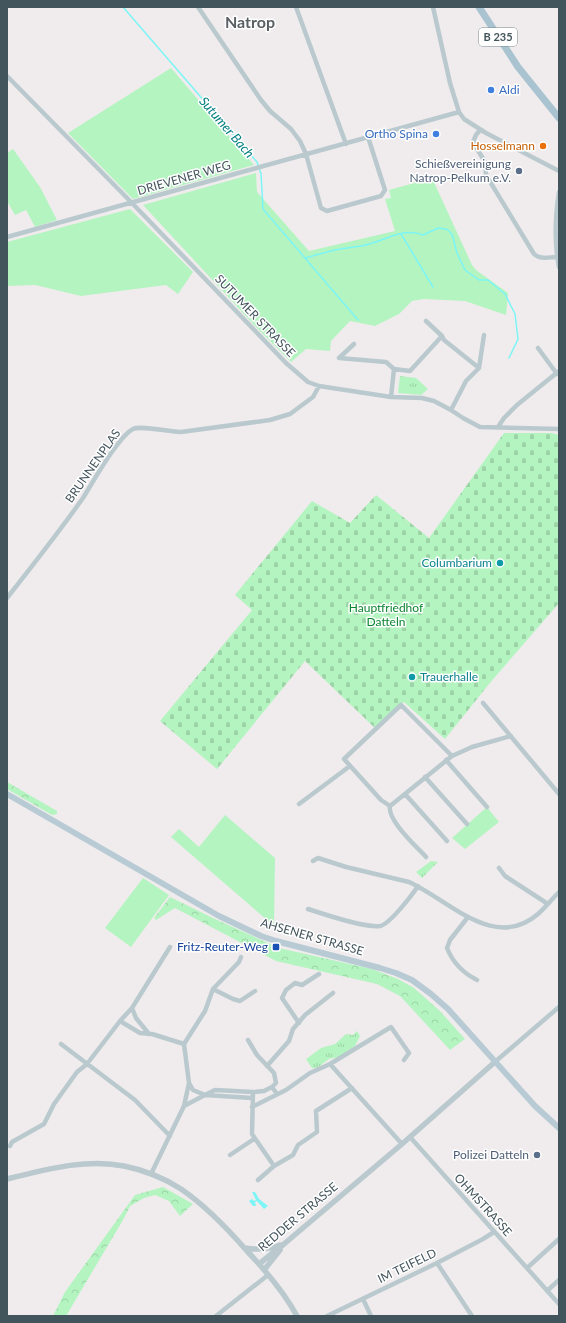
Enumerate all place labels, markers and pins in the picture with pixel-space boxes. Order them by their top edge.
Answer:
place label: Aldi [499,82,520,97]
marker: Aldi [486,85,496,95]
place label: Ortho Spina [365,126,428,141]
marker: Ortho Spina [431,129,441,139]
place label: Hosselmann [470,138,535,153]
marker: Hosselmann [538,141,548,151]
place label: Schießvereinigung Natrop-Pelkum e.V. [410,156,511,185]
marker: Schießvereinigung Natrop-Pelkum e.V. [514,166,524,176]
place label: Columbarium [421,555,492,570]
marker: Columbarium [495,558,505,568]
place label: Trauerhalle [420,669,478,684]
marker: Trauerhalle [407,672,417,682]
place label: Fritz-Reuter-Weg [177,939,268,954]
marker: Fritz-Reuter-Weg [271,942,281,952]
place label: Polizei Datteln [453,1147,529,1162]
marker: Polizei Datteln [532,1150,542,1160]

